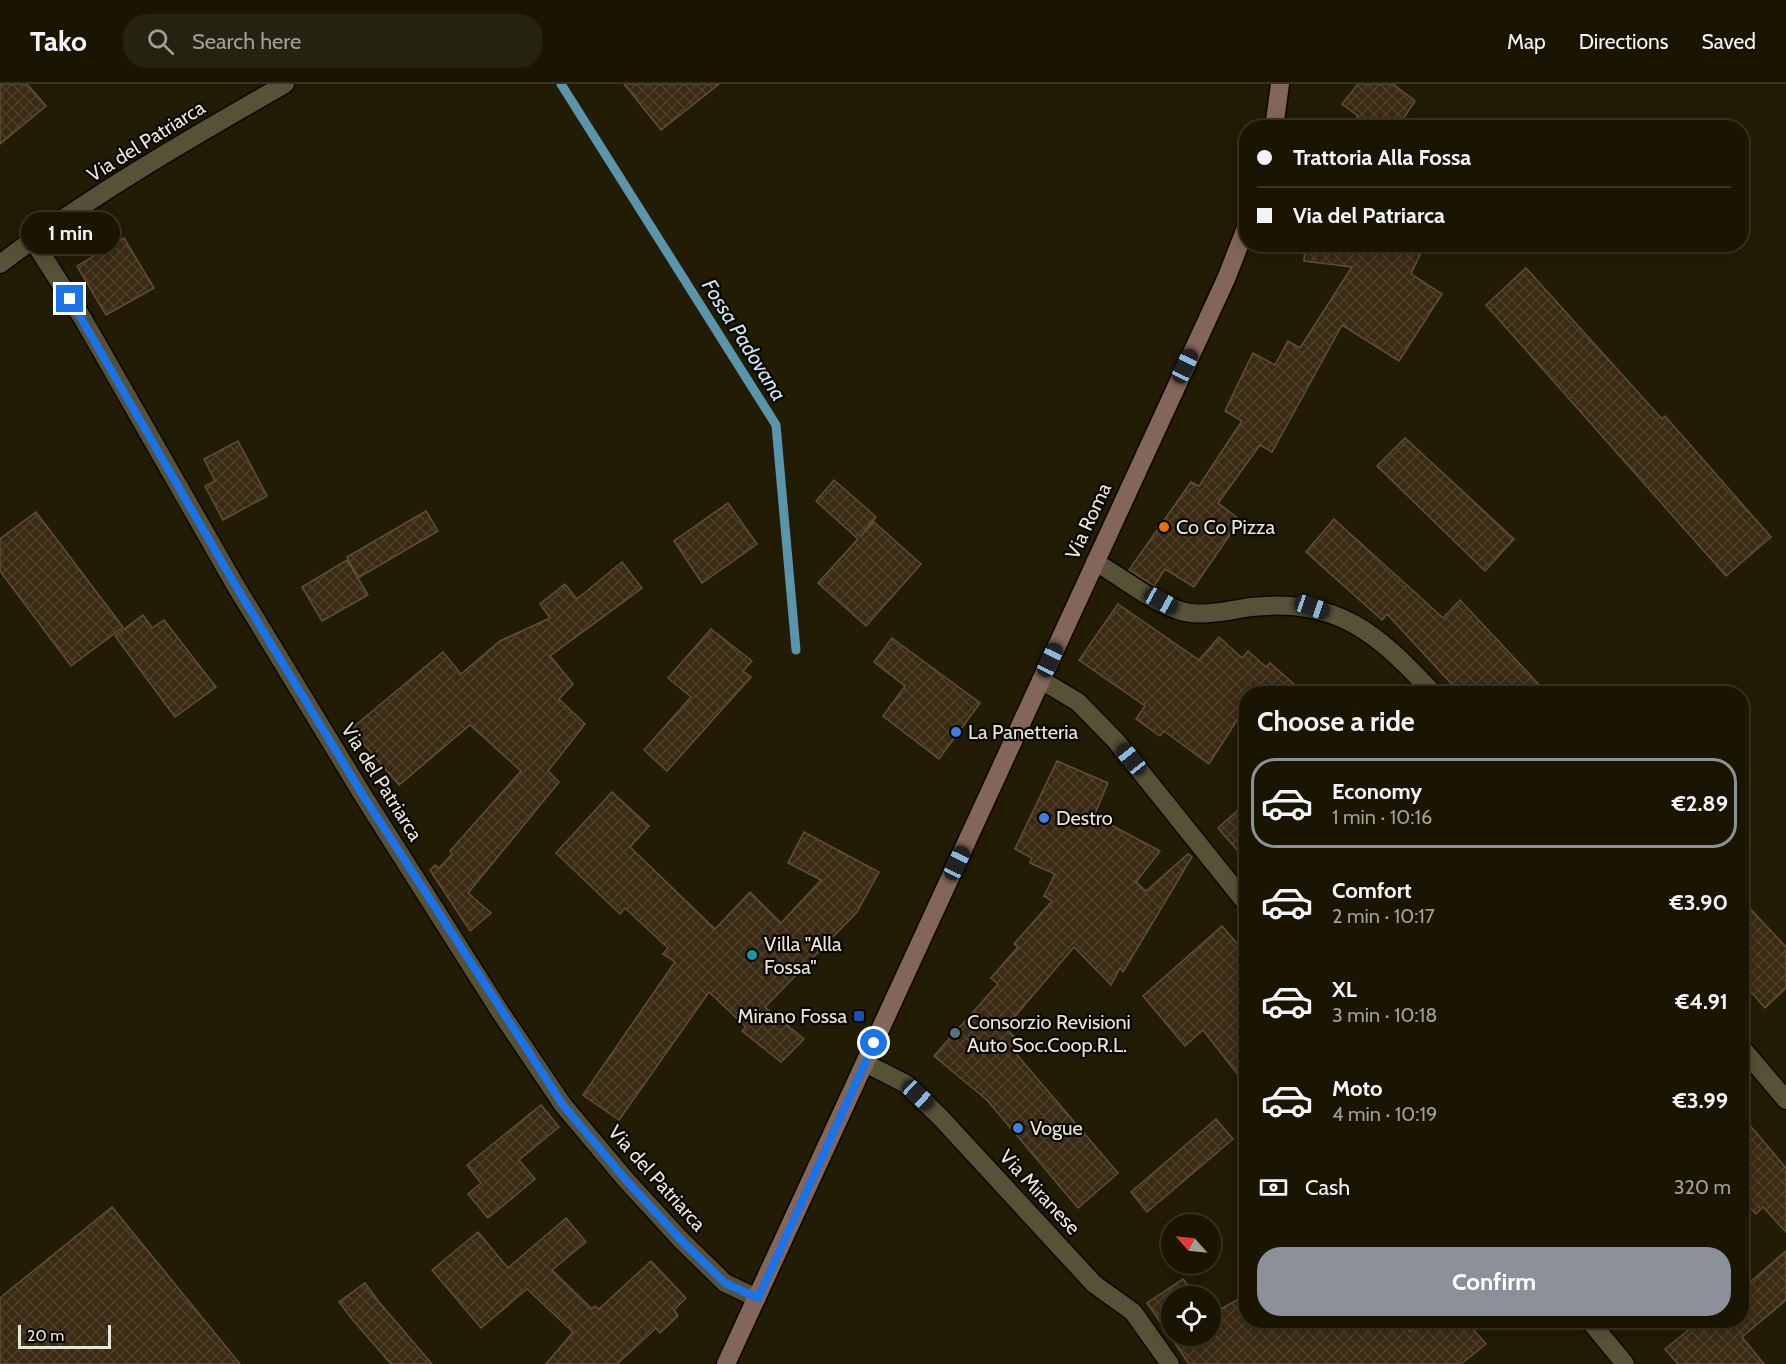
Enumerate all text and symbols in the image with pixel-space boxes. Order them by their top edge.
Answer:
search box [123,14,543,68]
text: Tako [30,24,87,58]
icon: search [144,25,177,58]
text: Search here [192,28,301,55]
text: Map [1507,29,1546,54]
text: Directions [1579,29,1668,54]
text: Saved [1701,29,1756,54]
street label: Via del Patriarca [83,95,210,187]
text: Trattoria Alla Fossa [1293,144,1471,171]
text: Via del Patriarca [1293,202,1445,229]
callout: 1 min [20,212,119,254]
text: 1 min [48,221,93,245]
water label: Fossa Padovana [697,274,792,405]
route end [56,285,83,312]
car [1169,346,1201,386]
street label: Via Roma [1060,479,1116,563]
place label: Co Co Pizza [1176,515,1275,539]
marker: Co Co Pizza [1157,520,1171,534]
car [1141,584,1181,618]
car [1292,593,1332,621]
car [1034,640,1066,680]
text: Choose a ride [1257,705,1415,738]
street label: Via del Patriarca [336,719,428,846]
place label: La Panetteria [968,720,1078,744]
marker: La Panetteria [949,725,963,739]
car [1113,739,1149,779]
icon: car [1260,776,1314,830]
text: Economy [1332,778,1422,805]
text: €2.89 [1672,790,1728,817]
text: 1 min · 10:16 [1332,805,1432,829]
place label: Destro [1056,806,1113,830]
marker: Destro [1037,811,1051,825]
car [941,843,973,883]
icon: car [1260,875,1314,929]
text: Comfort [1332,877,1411,904]
text: €3.90 [1670,889,1728,916]
text: 2 min · 10:17 [1332,904,1435,928]
place label: Villa "Alla Fossa" [764,932,842,979]
marker: Villa "Alla Fossa" [745,948,759,962]
icon: car [1260,974,1314,1028]
text: XL [1332,976,1357,1003]
text: €4.91 [1675,988,1728,1015]
text: 3 min · 10:18 [1332,1003,1437,1027]
place label: Mirano Fossa [738,1004,847,1028]
marker: Mirano Fossa [852,1009,866,1023]
place label: Consorzio Revisioni Auto Soc.Coop.R.L. [967,1010,1131,1057]
marker: Consorzio Revisioni Auto Soc.Coop.R.L. [948,1026,962,1040]
route start [860,1029,887,1056]
icon: car [1260,1073,1314,1127]
text: Moto [1332,1075,1383,1102]
car [899,1076,937,1114]
text: €3.99 [1673,1087,1728,1114]
text: 4 min · 10:19 [1332,1102,1437,1126]
place label: Vogue [1030,1116,1083,1140]
street label: Via del Patriarca [603,1120,711,1236]
marker: Vogue [1011,1121,1025,1135]
street label: Via Miranese [995,1145,1085,1239]
icon: cash [1257,1171,1290,1204]
text: Cash [1305,1174,1350,1201]
text: 320 m [1674,1175,1731,1199]
north arrow [1161,1214,1221,1274]
map controls [1161,1214,1221,1346]
button: Confirm [1257,1247,1731,1316]
button: locate [1161,1286,1221,1346]
scale bar [18,1322,111,1350]
text: 20 m [27,1326,64,1345]

